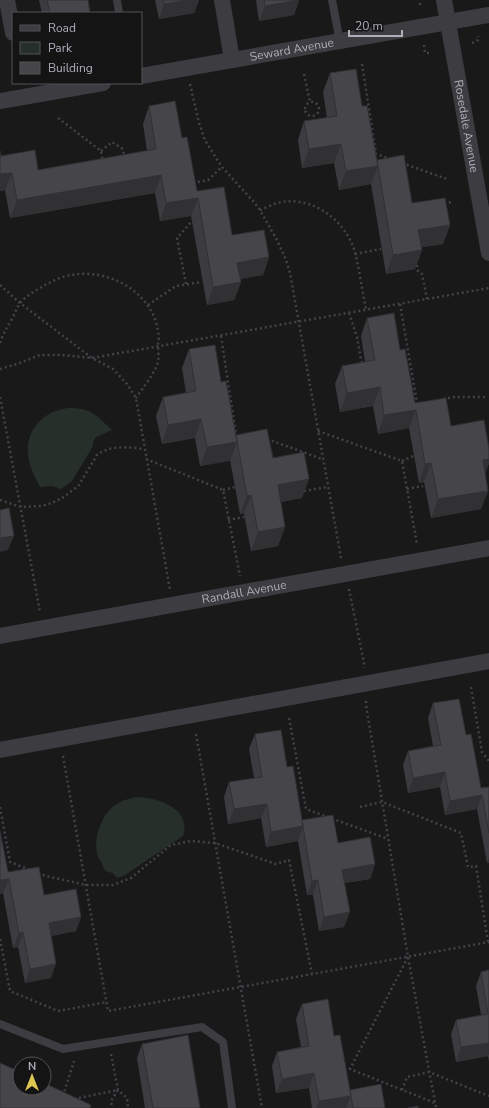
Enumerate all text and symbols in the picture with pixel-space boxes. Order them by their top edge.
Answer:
legend [12,12,142,84]
scale bar [349,12,402,38]
text: 20 m [355,18,383,34]
text: Road [48,20,76,36]
street label: Seward Avenue [248,34,335,65]
text: Park [48,40,73,56]
text: Building [48,60,93,76]
street label: Rosedale Avenue [450,78,483,174]
street label: Randall Avenue [200,577,288,608]
north arrow [12,1056,52,1096]
text: N [28,1059,36,1074]

